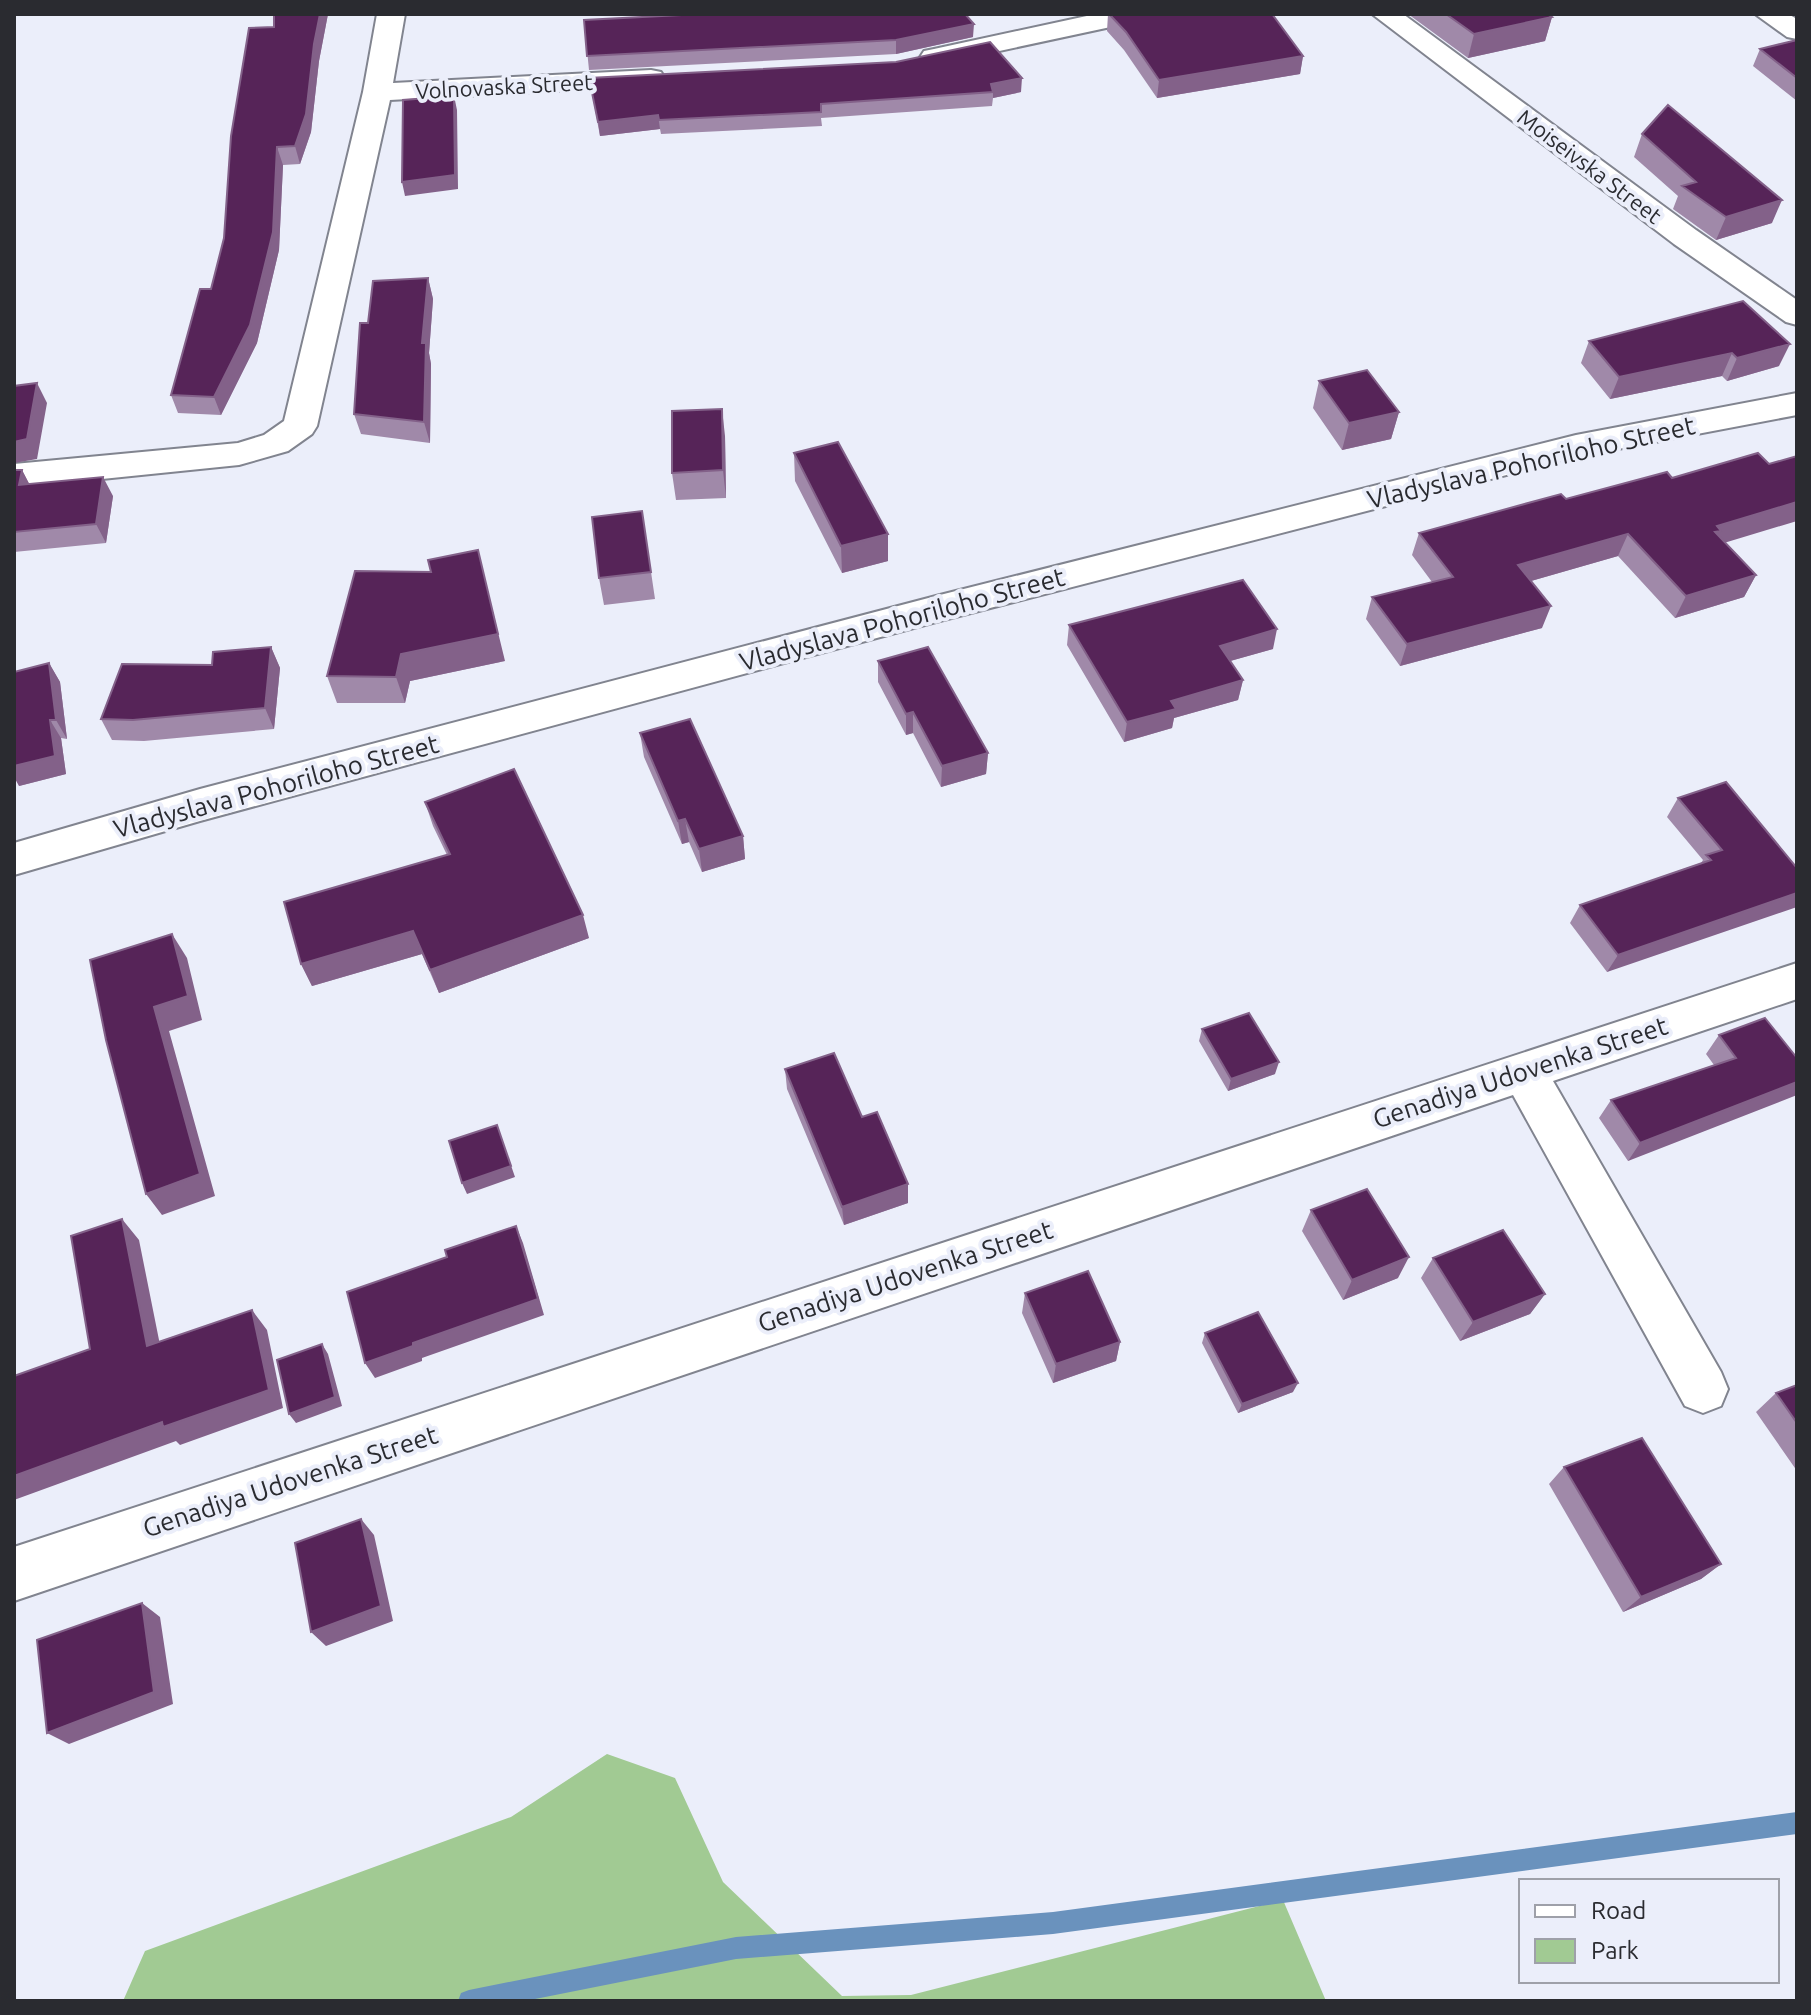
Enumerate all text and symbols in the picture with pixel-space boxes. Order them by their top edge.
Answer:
street label: Volnovaska Street [415,69,594,103]
street label: Moiseivska Street [1513,104,1667,228]
street label: Vladyslava Pohoriloho Street [1364,410,1698,514]
street label: Vladyslava Pohoriloho Street [736,562,1068,676]
street label: Vladyslava Pohoriloho Street [110,729,442,843]
street label: Genadiya Udovenka Street [1369,1011,1671,1133]
street label: Genadiya Udovenka Street [754,1215,1056,1337]
street label: Genadiya Udovenka Street [139,1420,441,1542]
legend [1519,1879,1779,1983]
text: Road [1591,1897,1646,1924]
text: Park [1591,1937,1639,1964]

